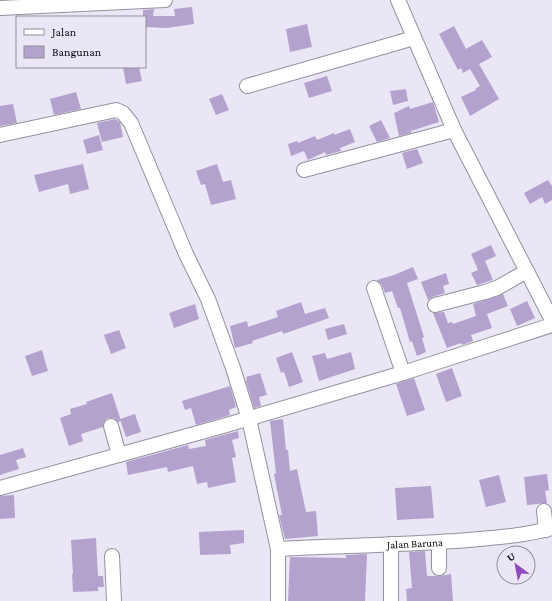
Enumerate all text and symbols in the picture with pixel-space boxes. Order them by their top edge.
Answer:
legend [16,16,146,68]
text: Jalan [51,25,77,39]
text: Bangunan [52,45,102,59]
street label: Jalan Baruna [386,536,443,552]
north arrow [496,545,536,585]
text: U [504,549,517,564]

